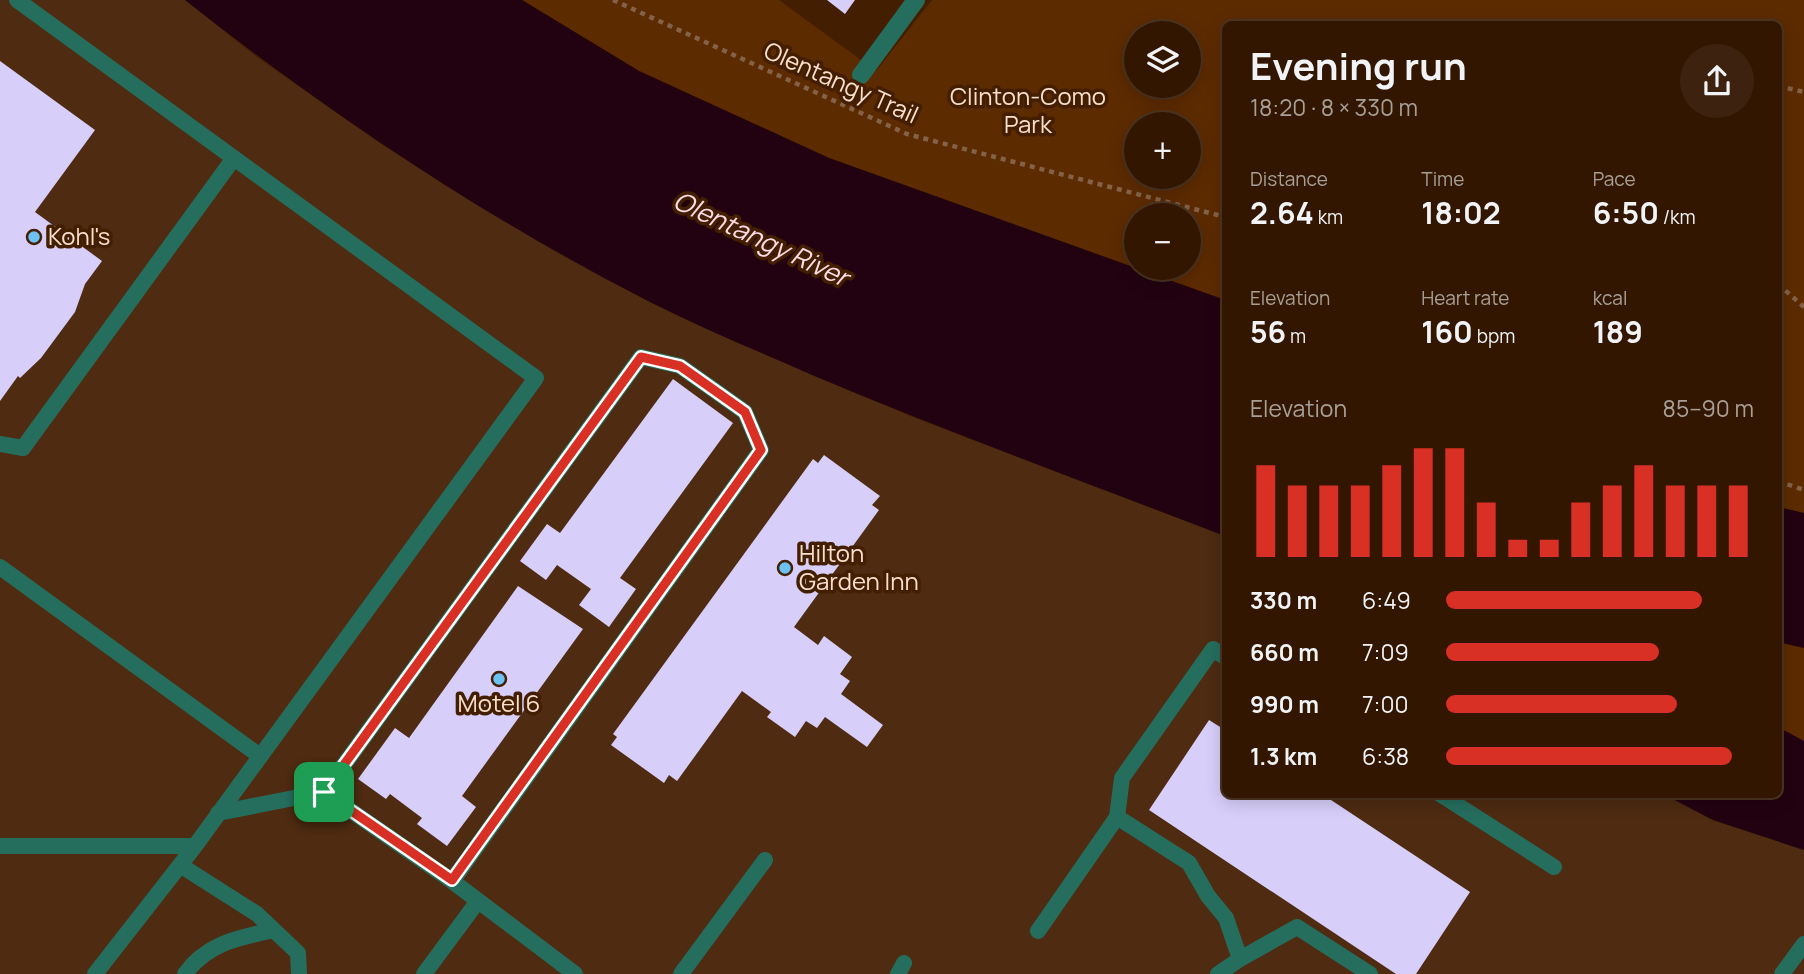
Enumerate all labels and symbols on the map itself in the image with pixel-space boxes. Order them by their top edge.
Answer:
street label: Olentangy Trail [759,33,924,130]
park label: Clinton-Como Park [950,79,1106,140]
water label: Olentangy River [668,182,858,296]
place label: Kohl's [48,219,110,252]
marker: Kohl's [26,229,42,245]
place label: Hilton Garden Inn [799,536,919,597]
marker: Hilton Garden Inn [777,560,793,576]
marker: Motel 6 [491,671,507,687]
place label: Motel 6 [458,686,540,719]
pin [294,762,354,822]

